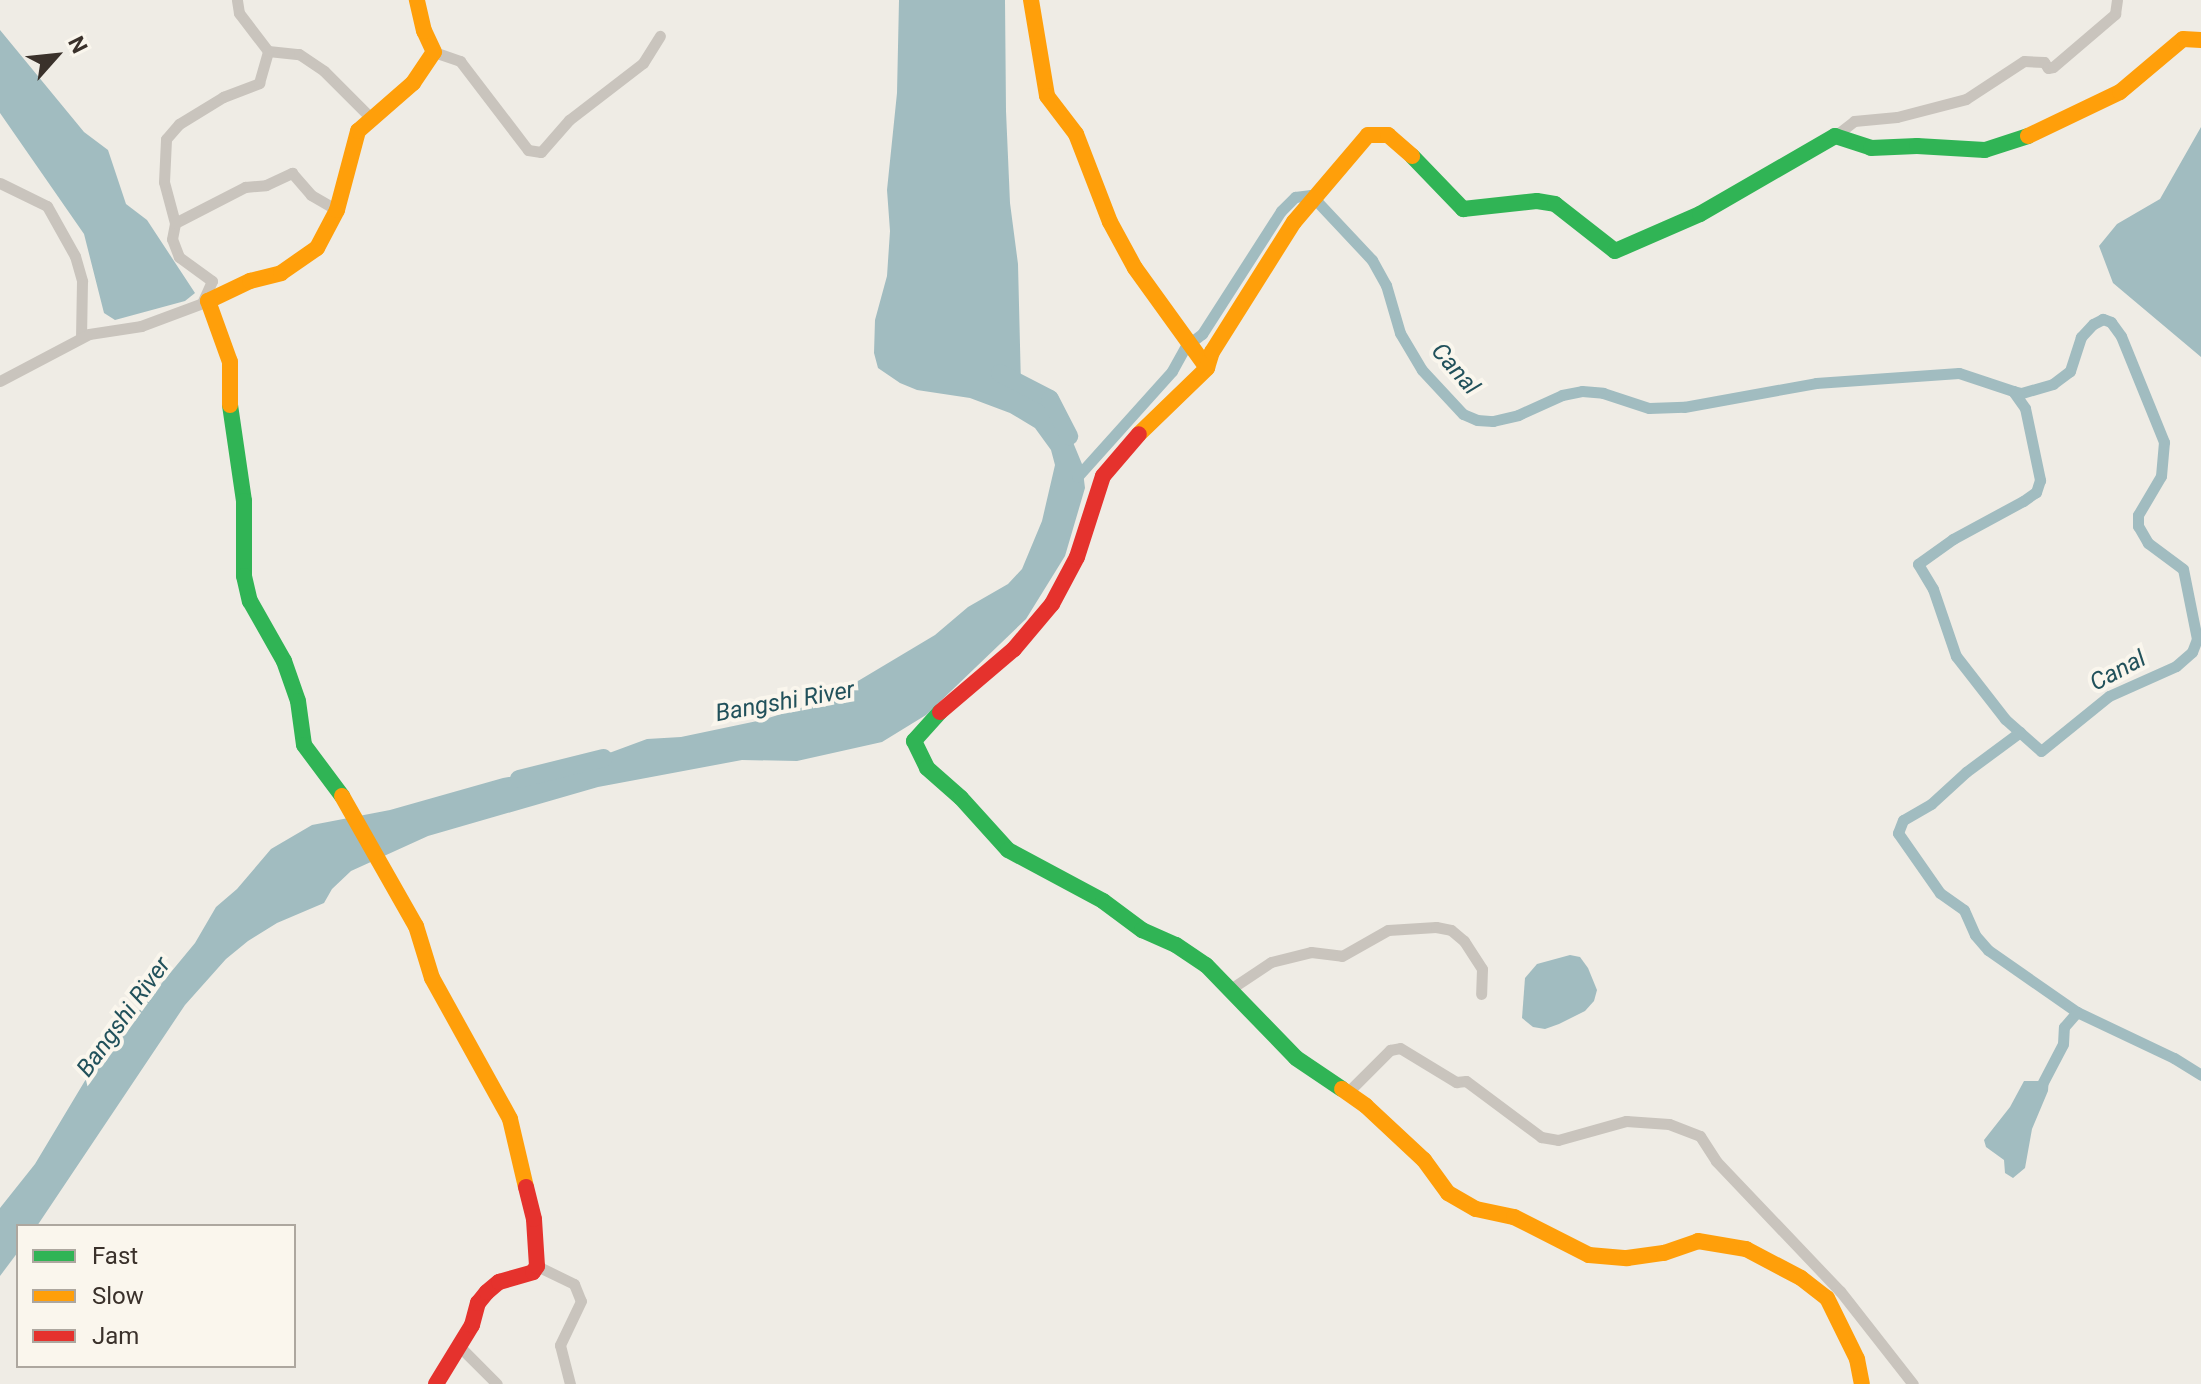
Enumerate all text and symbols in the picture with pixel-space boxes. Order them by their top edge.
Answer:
north arrow [16,16,96,96]
text: N [63,32,92,57]
water label: Canal [1425,337,1485,401]
water label: Canal [2085,644,2151,698]
water label: Bangshi River [713,676,857,728]
water label: Bangshi River [71,952,177,1082]
legend [16,1224,296,1368]
text: Fast [92,1242,138,1270]
text: Slow [92,1282,144,1310]
text: Jam [92,1322,139,1350]

